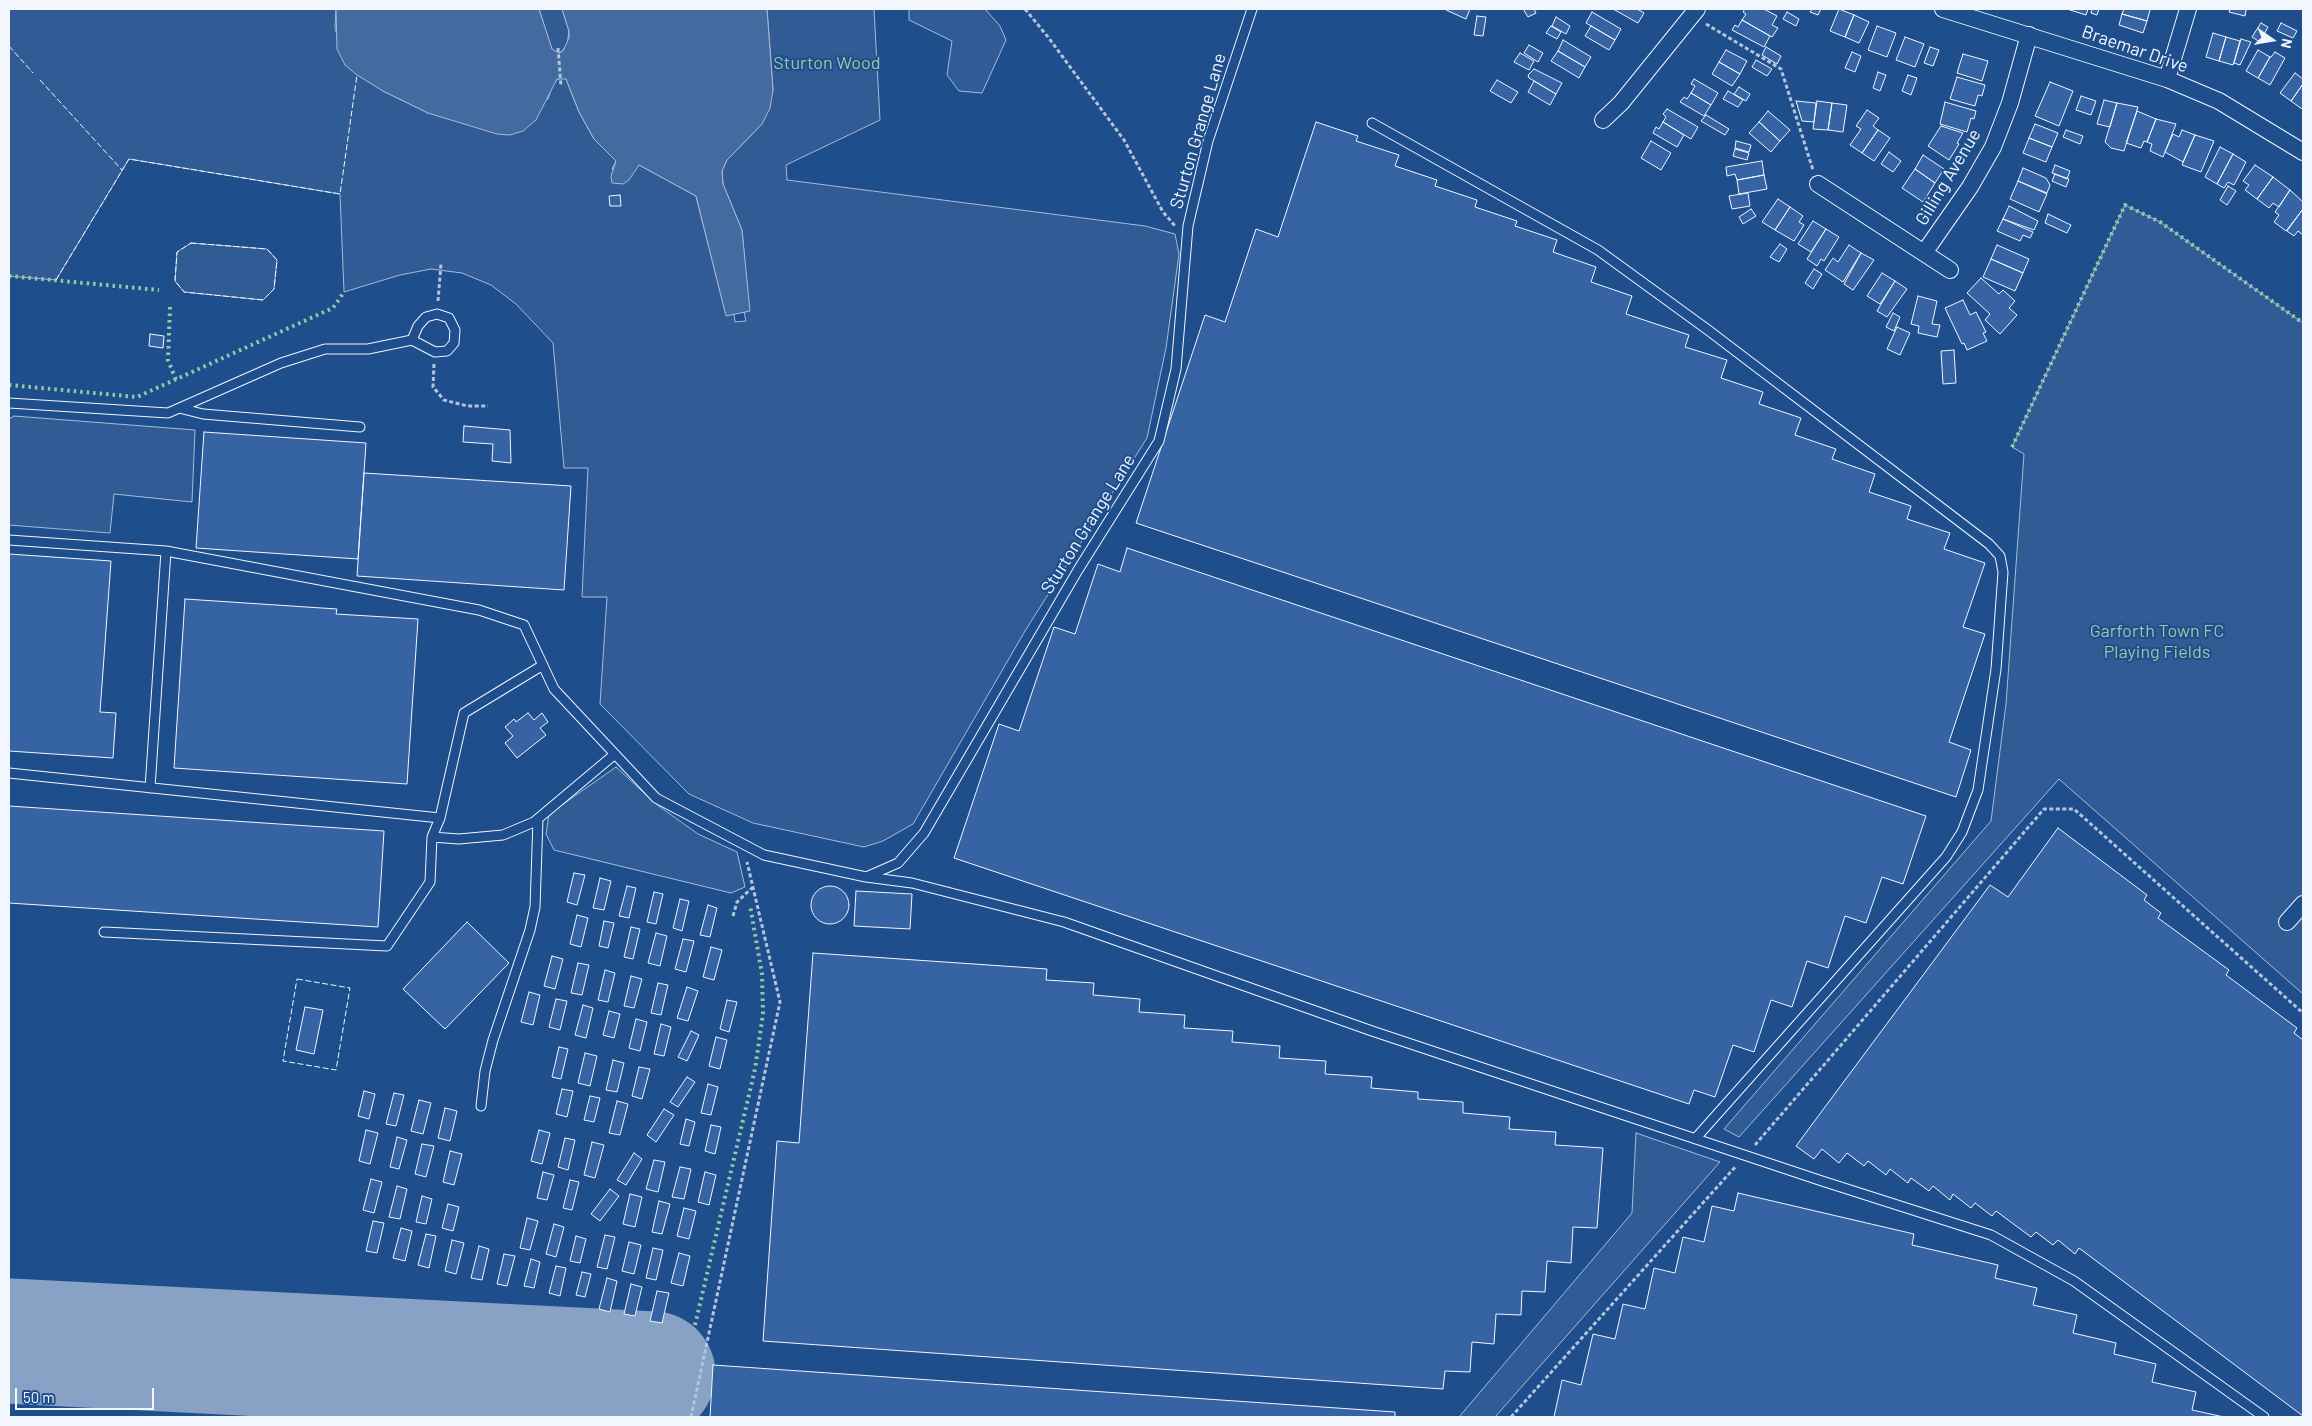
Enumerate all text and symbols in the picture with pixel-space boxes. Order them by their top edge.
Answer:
north arrow [2247,15,2297,65]
street label: Braemar Drive [2079,21,2191,77]
text: N [2278,37,2296,50]
street label: Sturton Grange Lane [1165,51,1231,211]
park label: Sturton Wood [773,52,881,74]
street label: Gilling Avenue [1911,125,1985,229]
street label: Sturton Grange Lane [1036,450,1140,598]
park label: Garforth Town FC Playing Fields [2090,620,2224,662]
scale bar [18,1378,156,1410]
text: 50 m [23,1388,55,1406]

